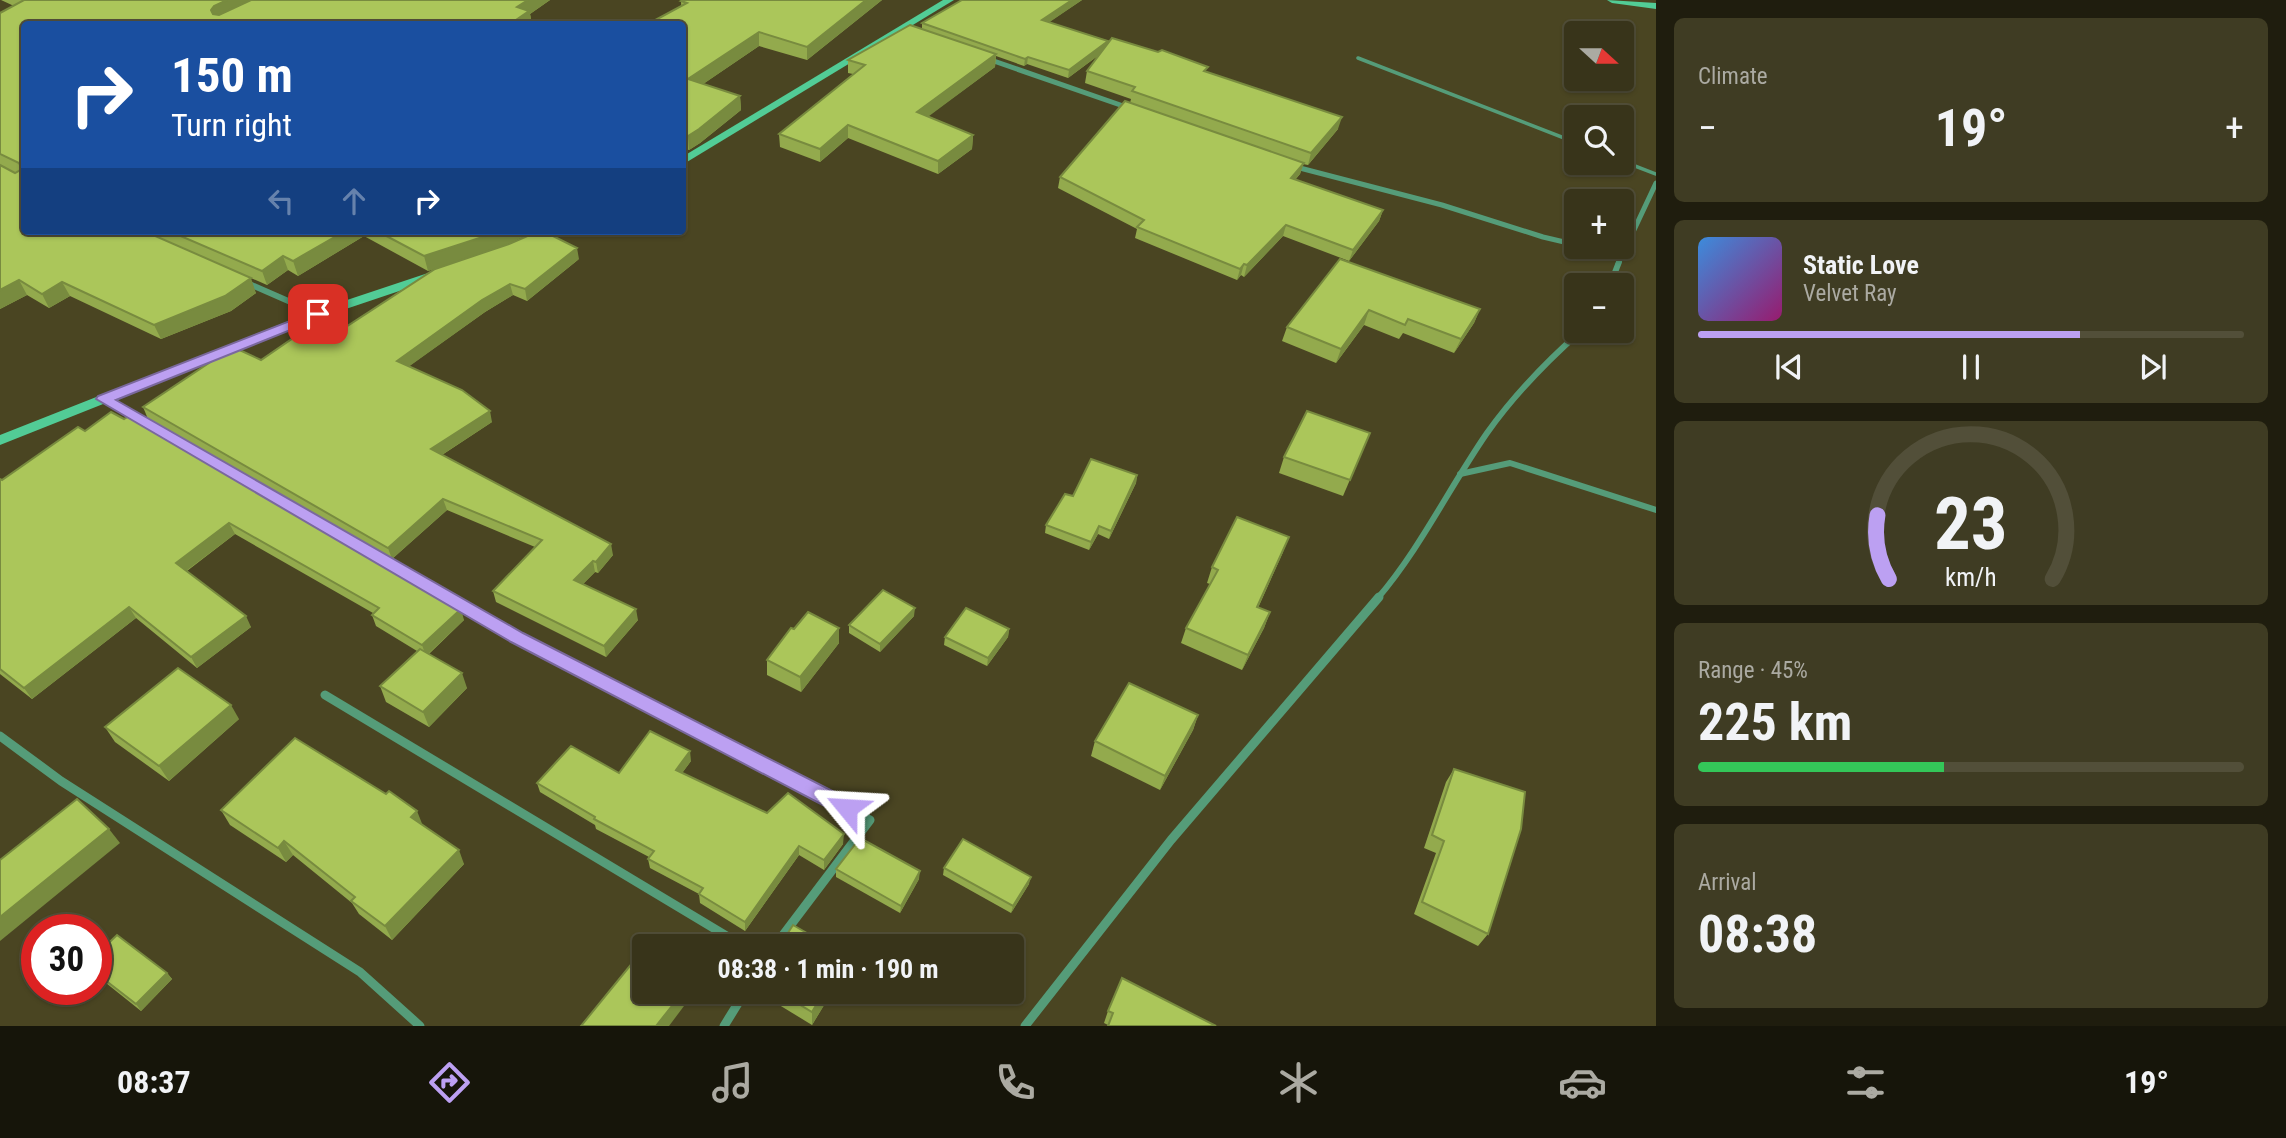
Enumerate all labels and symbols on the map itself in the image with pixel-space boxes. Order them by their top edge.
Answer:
north arrow [1564,21,1634,91]
pin [288,284,348,344]
position arrow [810,771,884,845]
speed limit sign: 30 [21,914,112,1005]

